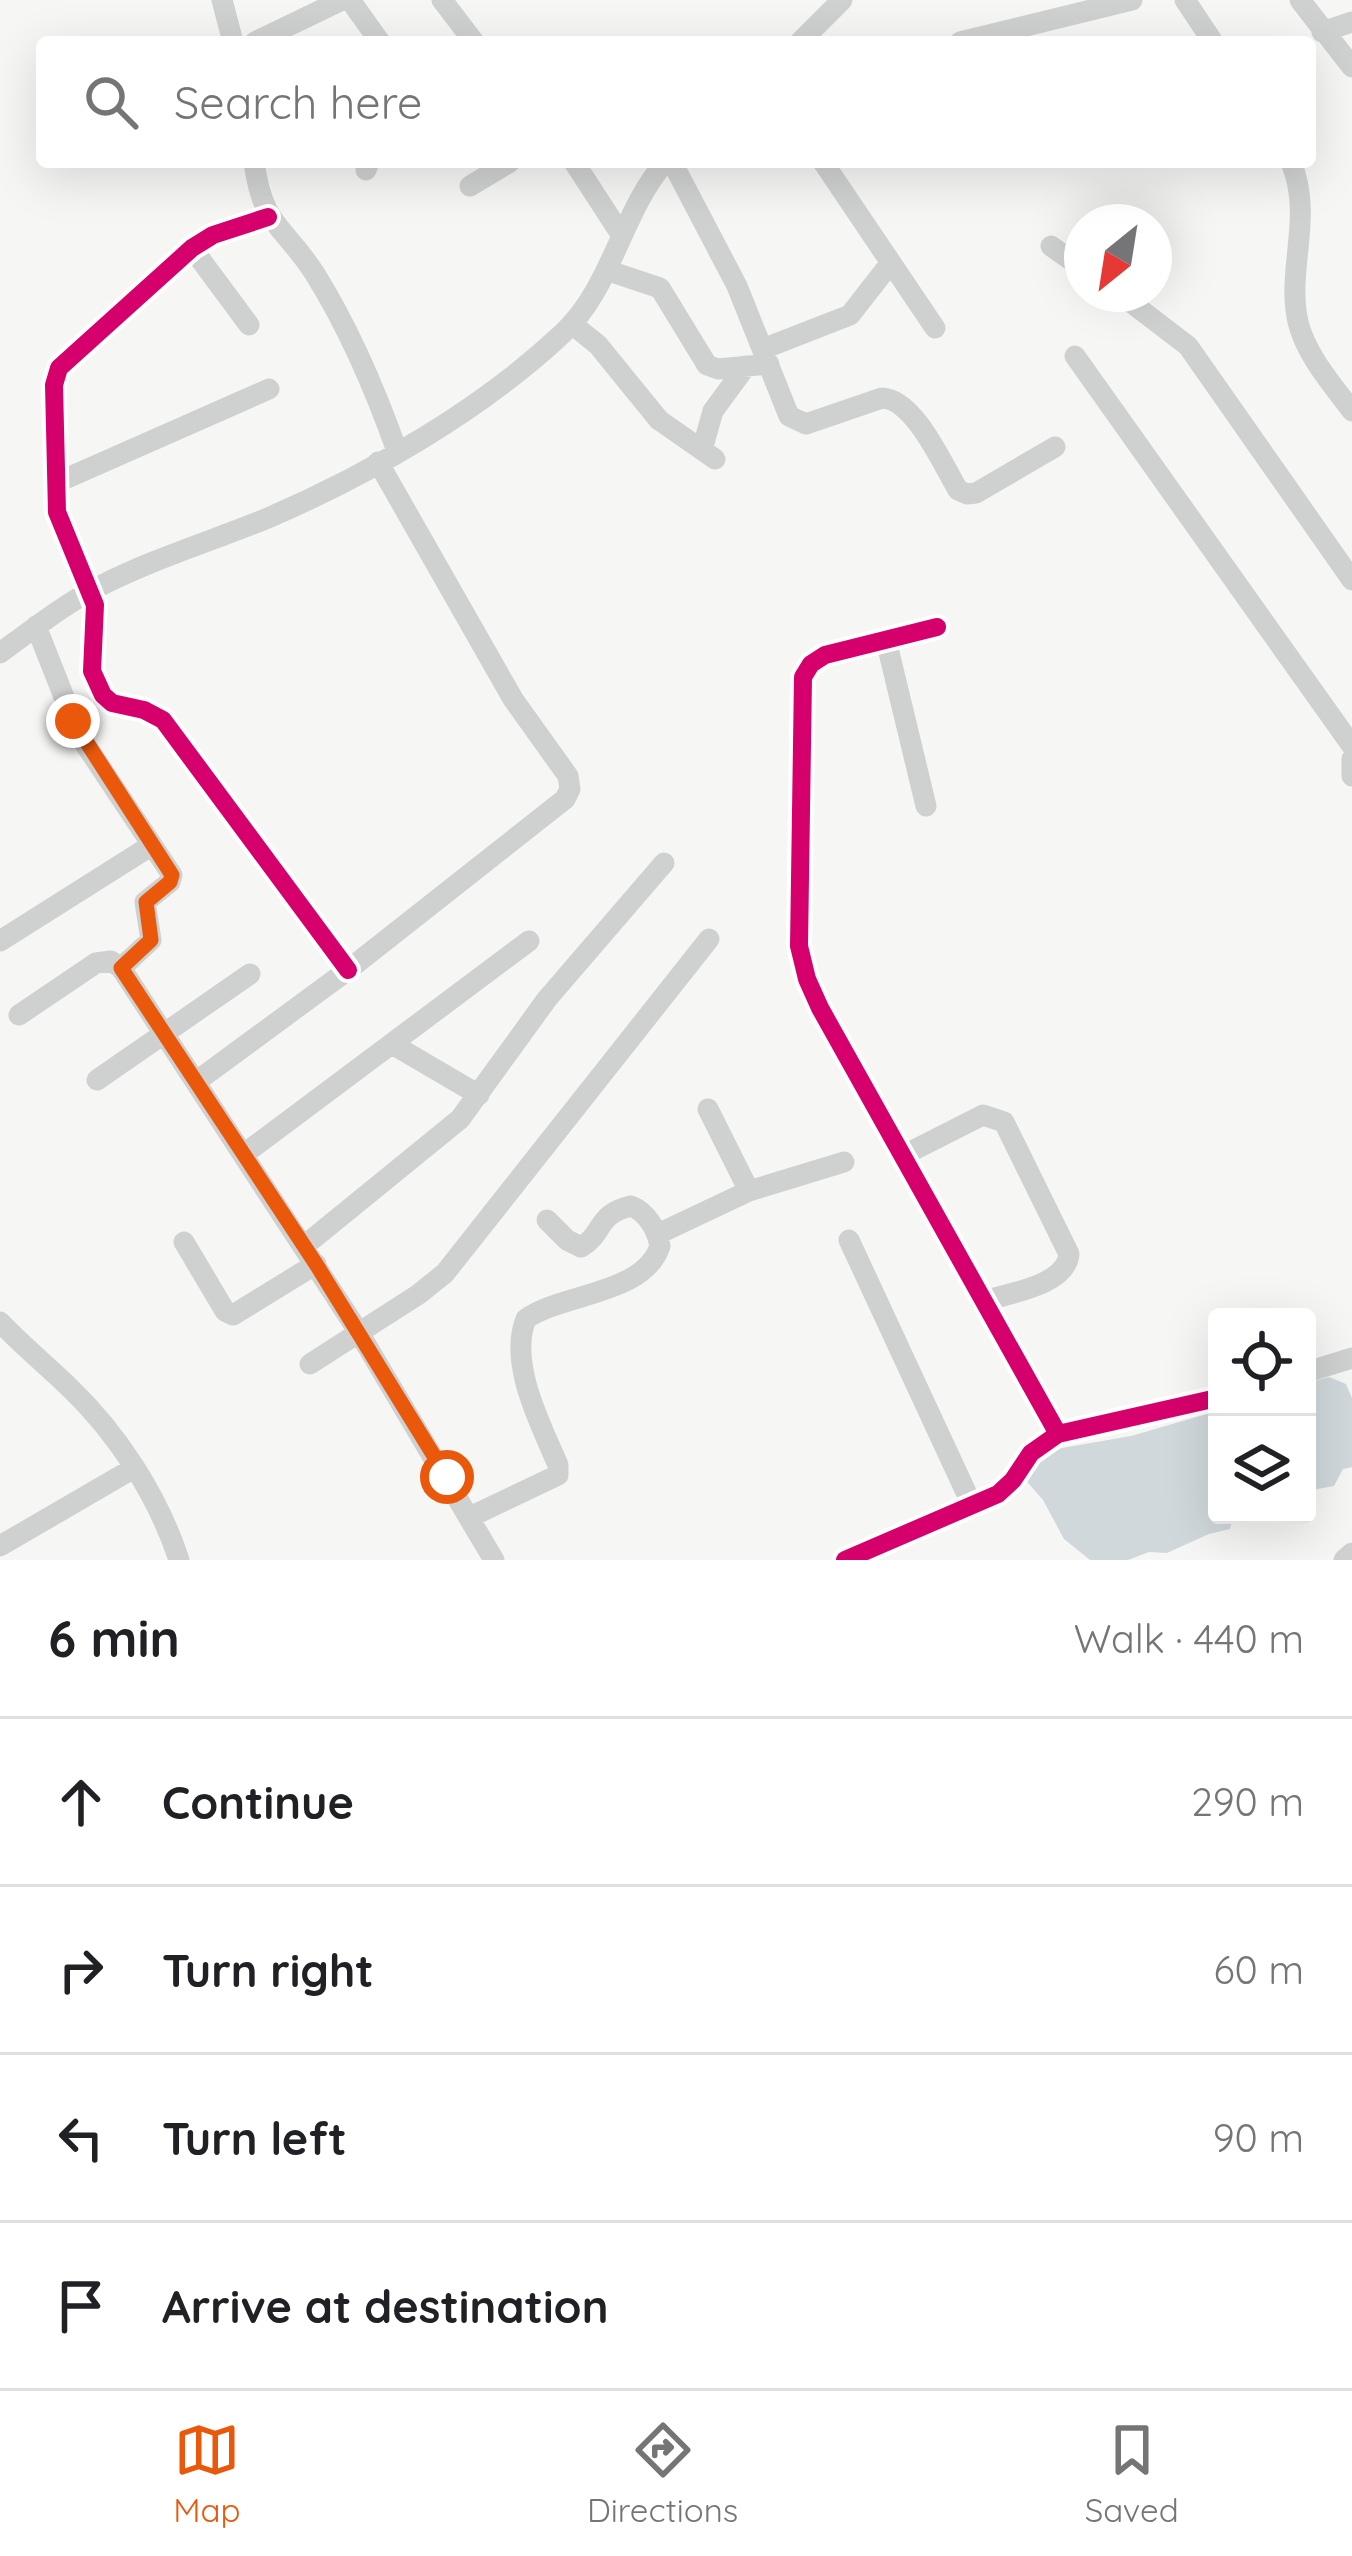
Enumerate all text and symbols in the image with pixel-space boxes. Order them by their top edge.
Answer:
search box [36,36,1316,168]
icon: search [78,69,144,135]
text: Search here [174,74,422,130]
north arrow [1064,204,1172,312]
route end [46,694,100,748]
map controls [1208,1308,1316,1524]
button: locate [1208,1308,1316,1416]
button: layers [1208,1416,1316,1524]
route start [420,1450,474,1504]
text: 6 min [48,1606,180,1670]
text: Walk · 440 m [1074,1614,1304,1663]
icon: ahead [48,1769,114,1835]
text: Continue [162,1774,354,1830]
text: 290 m [1191,1777,1304,1826]
icon: right [48,1937,114,2003]
text: Turn right [162,1942,374,1998]
text: 60 m [1214,1945,1304,1994]
icon: left [48,2105,114,2171]
text: Turn left [162,2110,347,2166]
text: 90 m [1213,2113,1304,2162]
icon: arrive [48,2273,114,2339]
text: Arrive at destination [162,2278,608,2334]
tab: Map [173,2417,241,2530]
tab: Directions [587,2417,738,2530]
tab: Saved [1085,2417,1179,2530]

